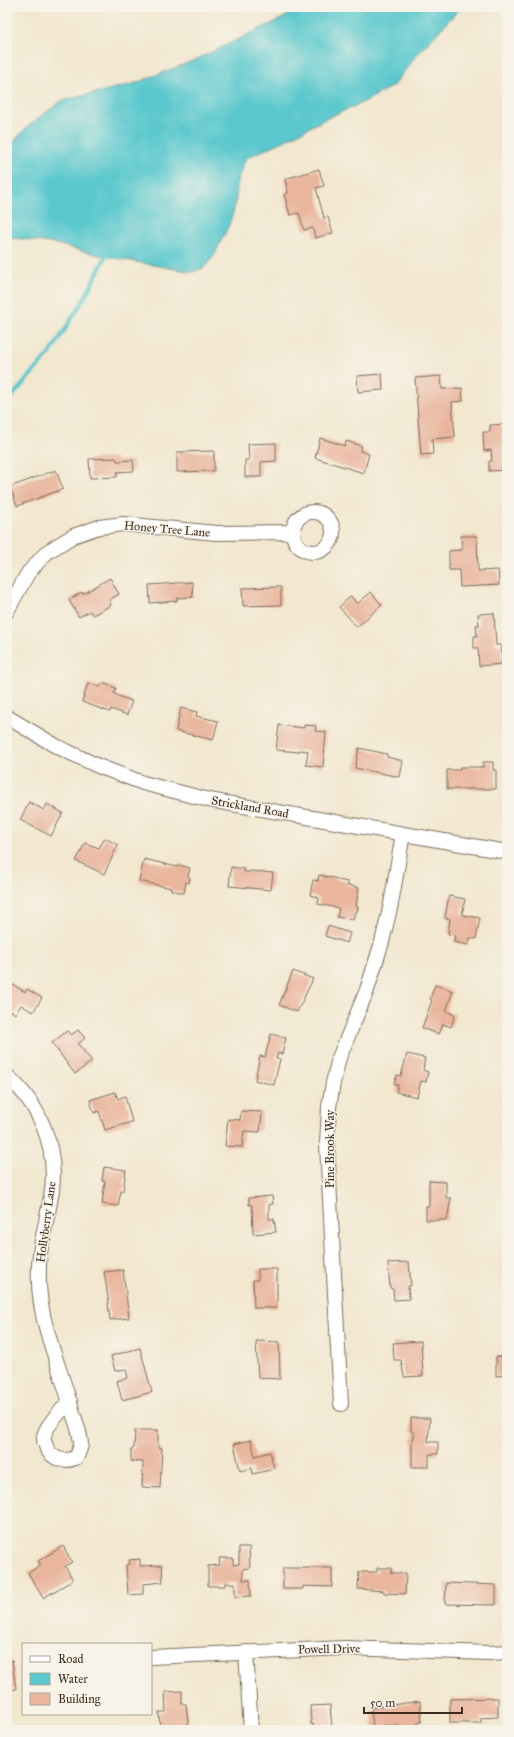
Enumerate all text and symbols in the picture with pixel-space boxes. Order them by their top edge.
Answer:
street label: Honey Tree Lane [123,518,211,540]
street label: Strickland Road [210,793,290,821]
street label: Pine Brook Way [323,1109,337,1188]
street label: Hollyberry Lane [33,1181,59,1263]
street label: Powell Drive [298,1641,360,1657]
legend [22,1643,152,1715]
text: Road [58,1652,84,1666]
text: Water [58,1672,88,1686]
scale bar [364,1689,462,1715]
text: Building [58,1692,101,1707]
text: 50 m [370,1696,395,1710]

